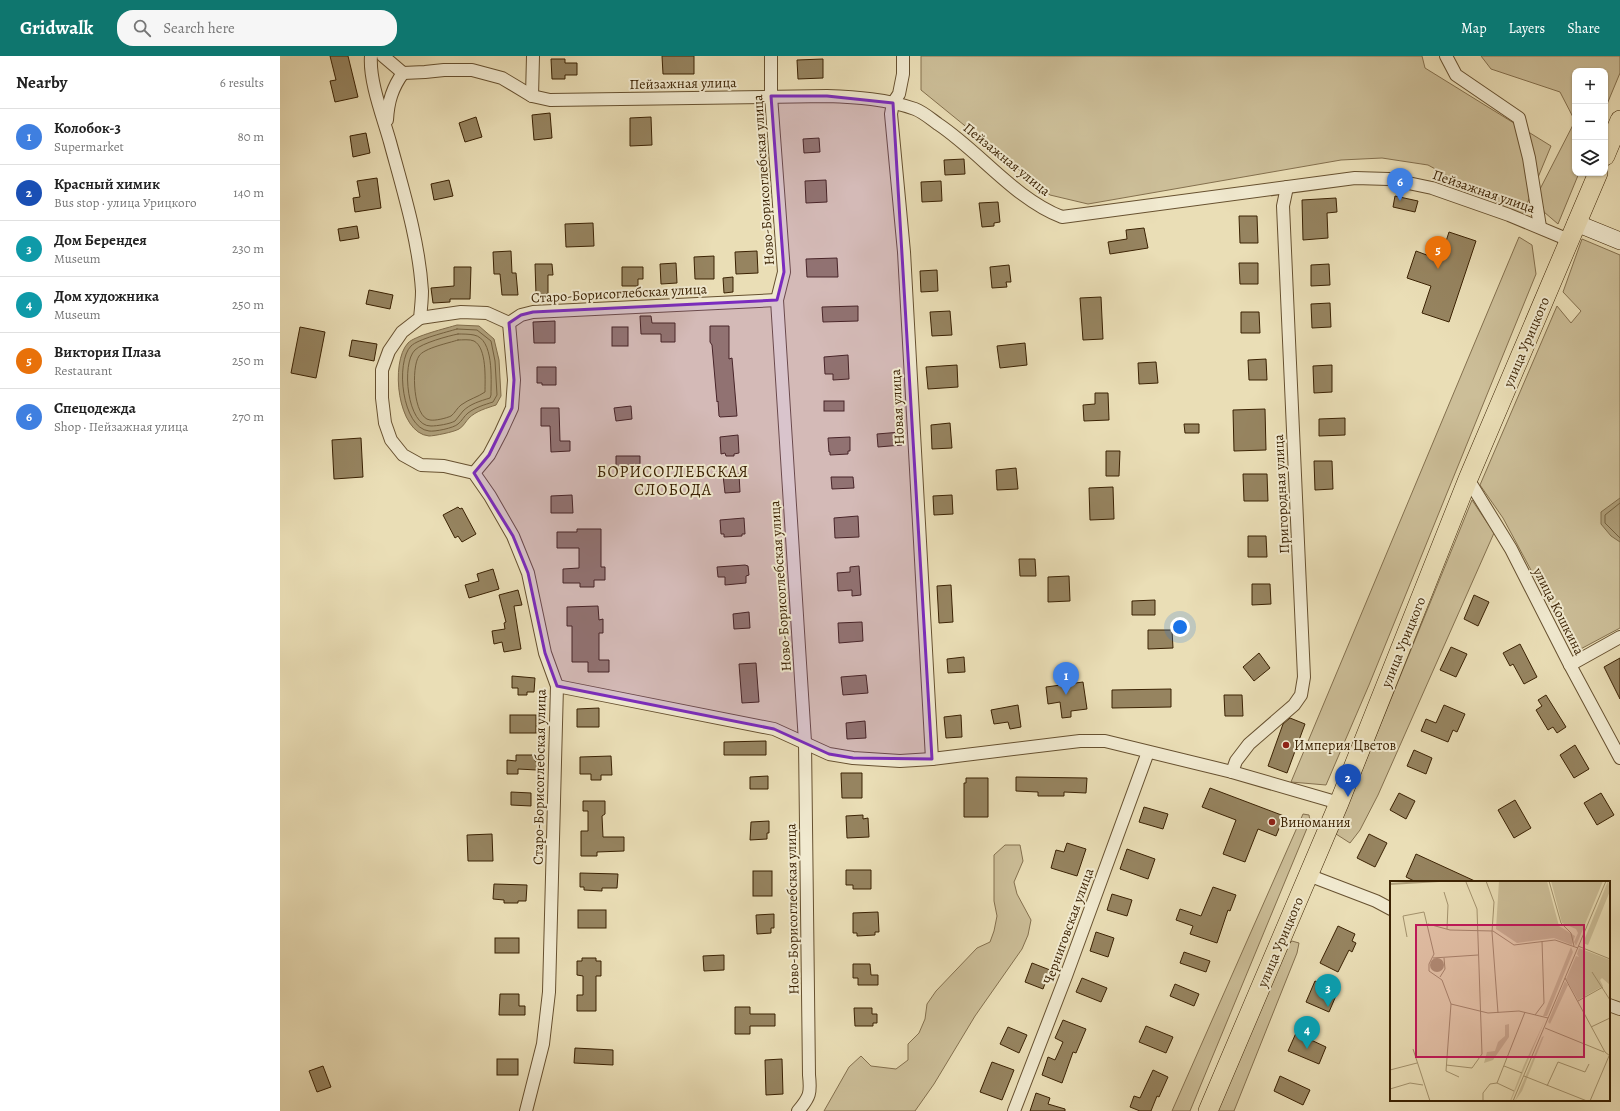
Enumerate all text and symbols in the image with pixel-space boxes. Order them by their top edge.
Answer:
search box [117,10,397,46]
text: Gridwalk [20,15,93,41]
icon: search [131,17,153,39]
text: Search here [163,18,235,38]
text: Map [1461,19,1487,38]
text: Layers [1509,19,1545,38]
text: Share [1567,19,1600,38]
map controls [1572,68,1608,176]
button: + [1572,68,1608,104]
text: Nearby [16,71,67,94]
street label: Пейзажная улица [629,73,737,94]
text: 6 results [220,74,264,91]
street label: Ново-Борисоглебская улица [748,93,779,266]
button: − [1572,104,1608,140]
text: Колобок-3 [54,118,121,138]
street label: Пейзажная улица [959,118,1055,201]
text: 1 [27,128,31,145]
text: 80 m [237,128,264,145]
text: Supermarket [54,138,124,155]
button: layers [1572,140,1608,176]
street label: Пейзажная улица [1430,165,1538,218]
pin: 6 [1387,168,1413,201]
text: Красный химик [54,174,160,194]
text: 2 [26,184,32,201]
text: 140 m [233,184,264,201]
text: Bus stop · улица Урицкого [54,194,197,211]
text: Дом Берендея [54,230,147,250]
pin: 5 [1425,236,1451,269]
text: 3 [26,240,32,257]
text: 230 m [232,240,264,257]
text: Museum [54,250,101,267]
street label: Старо-Борисоглебская улица [531,279,708,308]
text: Дом художника [54,286,159,306]
street label: улица Урицкого [1498,294,1554,391]
text: 4 [26,296,32,313]
text: 250 m [232,296,264,313]
text: Museum [54,306,101,323]
text: Виктория Плаза [54,342,161,362]
text: 5 [26,352,32,369]
text: 250 m [232,352,264,369]
text: Restaurant [54,362,112,379]
street label: Новая улица [886,368,909,445]
text: Спецодежда [54,398,136,418]
text: 6 [26,408,32,425]
text: 270 m [232,408,264,425]
text: Shop · Пейзажная улица [54,418,188,435]
street label: Пригородная улица [1269,433,1294,554]
district label: БОРИСОГЛЕБСКАЯ СЛОБОДА [597,461,749,501]
street label: Ново-Борисоглебская улица [765,499,796,672]
street label: улица Кошкина [1528,563,1589,659]
street label: улица Урицкого [1376,594,1430,691]
your location [1170,617,1190,637]
pin: 1 [1053,662,1079,695]
street label: Старо-Борисоглебская улица [528,688,551,865]
place label: Империя Цветов [1294,736,1397,755]
marker: Империя Цветов [1281,740,1291,750]
pin: 2 [1335,764,1361,797]
place label: Виномания [1280,813,1351,832]
marker: Виномания [1267,817,1277,827]
street label: Ново-Борисоглебская улица [781,823,803,995]
street label: Черниговская улица [1039,865,1099,987]
inset map [1390,881,1610,1101]
street label: улица Урицкого [1252,894,1308,991]
pin: 3 [1315,974,1341,1007]
pin: 4 [1294,1016,1320,1049]

